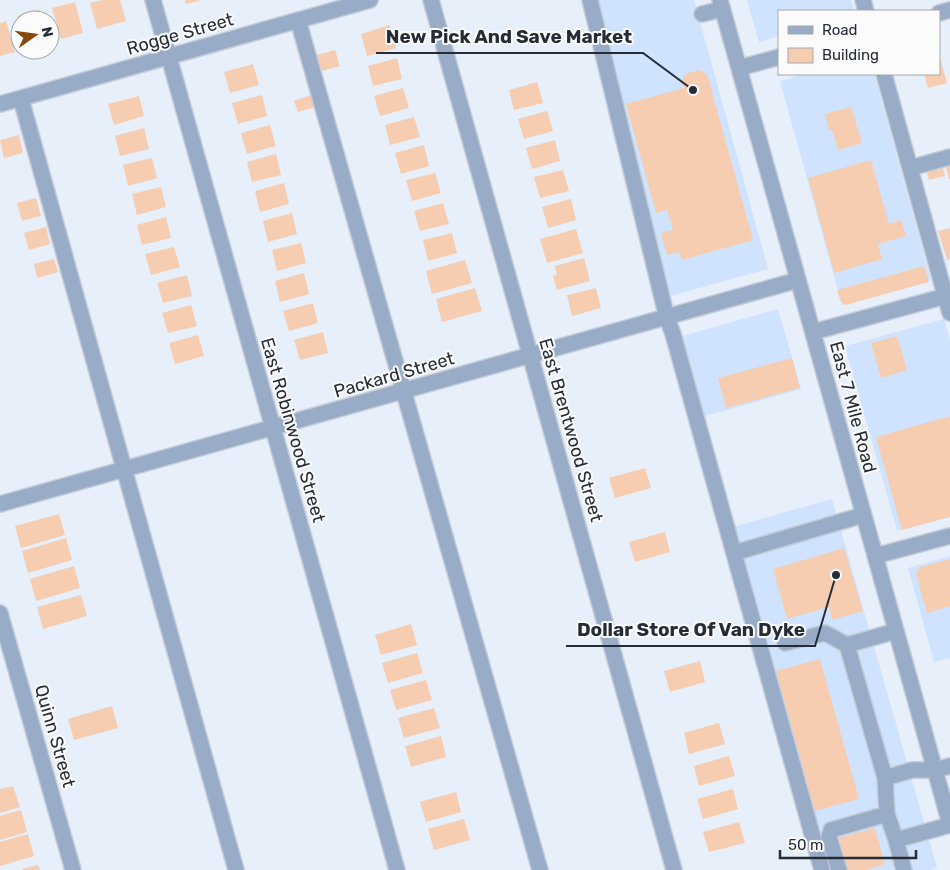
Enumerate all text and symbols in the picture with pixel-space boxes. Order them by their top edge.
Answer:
street label: Rogge Street [124,8,236,60]
north arrow [10,10,60,60]
legend [778,10,940,75]
callout: New Pick And Save Market [376,19,643,53]
text: Road [822,21,858,39]
text: N [38,25,57,39]
text: New Pick And Save Market [386,25,632,48]
text: Building [822,46,879,64]
street label: East Robinwood Street [256,335,330,525]
street label: East Brentwood Street [534,336,608,524]
street label: East 7 Mile Road [825,339,881,475]
street label: Packard Street [331,347,457,403]
callout: Dollar Store Of Van Dyke [566,612,815,646]
text: Dollar Store Of Van Dyke [577,618,805,641]
street label: Quinn Street [30,682,80,790]
scale bar [780,828,916,860]
text: 50 m [788,836,823,854]

